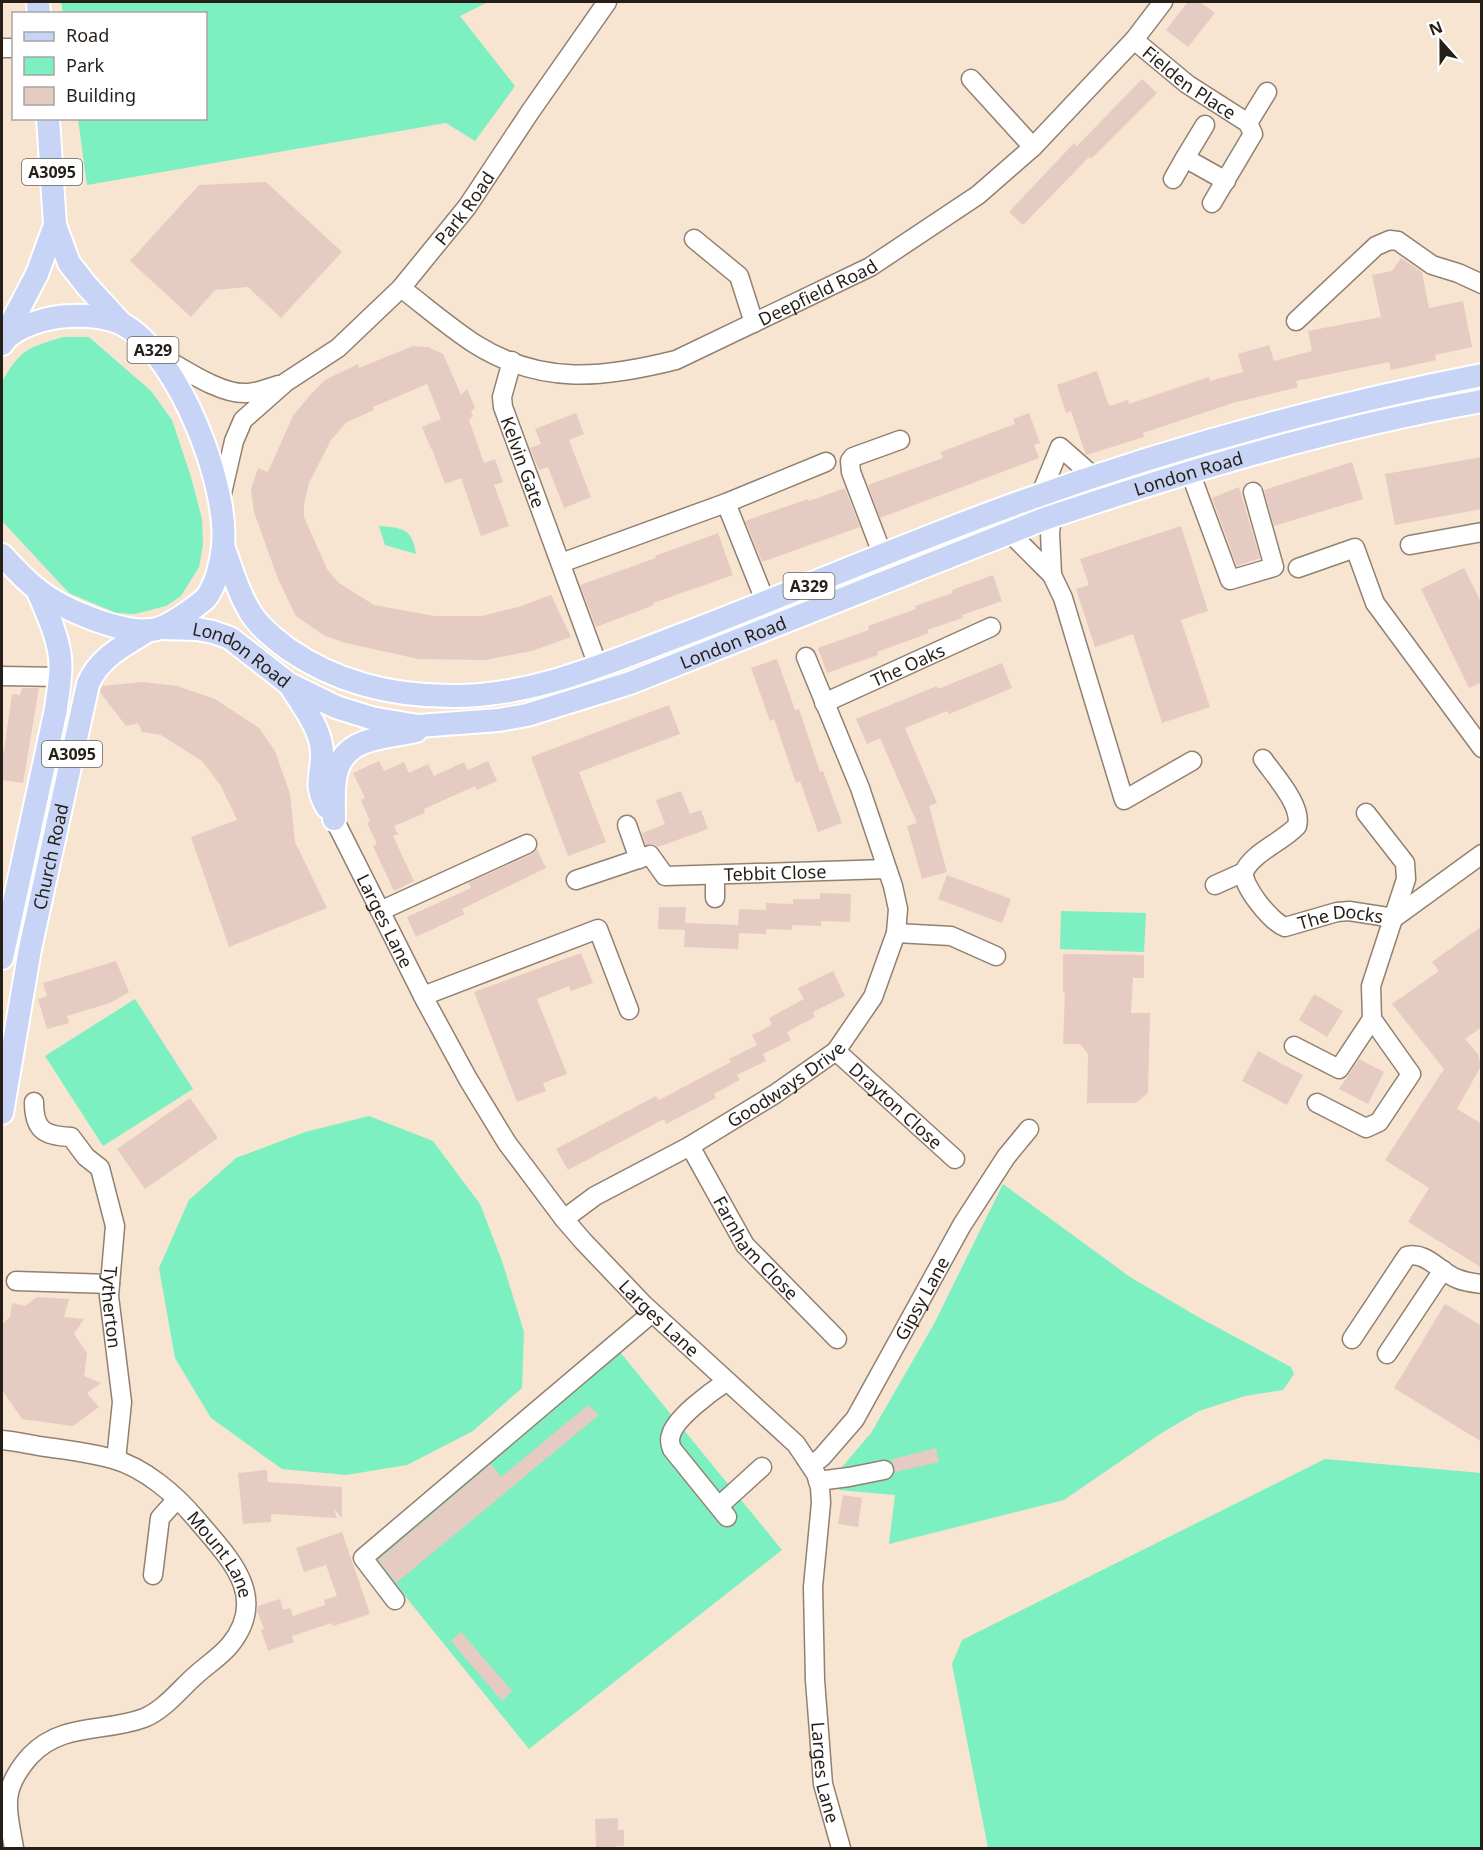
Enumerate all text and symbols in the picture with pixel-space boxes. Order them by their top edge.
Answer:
legend [12,12,207,120]
north arrow [1411,12,1471,72]
text: N [1426,15,1446,41]
text: Road [66,23,109,47]
street label: Fielden Place [1138,40,1241,124]
text: Park [66,53,104,77]
text: Building [66,83,136,107]
road number: A3095 [22,159,82,185]
street label: Park Road [429,167,499,250]
street label: Deepfield Road [754,253,882,331]
road number: A329 [128,337,178,363]
street label: Kelvin Gate [495,413,551,511]
street label: London Road [1131,445,1245,501]
road number: A329 [784,573,834,599]
street label: London Road [676,610,790,674]
street label: London Road [191,616,296,693]
street label: The Oaks [867,638,948,692]
road number: A3095 [42,741,102,767]
street label: Church Road [27,801,74,912]
street label: Tebbit Close [723,859,827,886]
street label: Larges Lane [352,870,419,972]
street label: The Docks [1295,899,1385,935]
street label: Goodways Drive [722,1037,851,1133]
street label: Drayton Close [844,1057,948,1154]
street label: Farnham Close [708,1192,804,1305]
street label: Gipsy Lane [889,1252,954,1344]
street label: Tytherton [97,1265,127,1350]
street label: Larges Lane [614,1274,705,1362]
street label: Mount Lane [182,1506,258,1600]
street label: Larges Lane [806,1721,845,1826]

